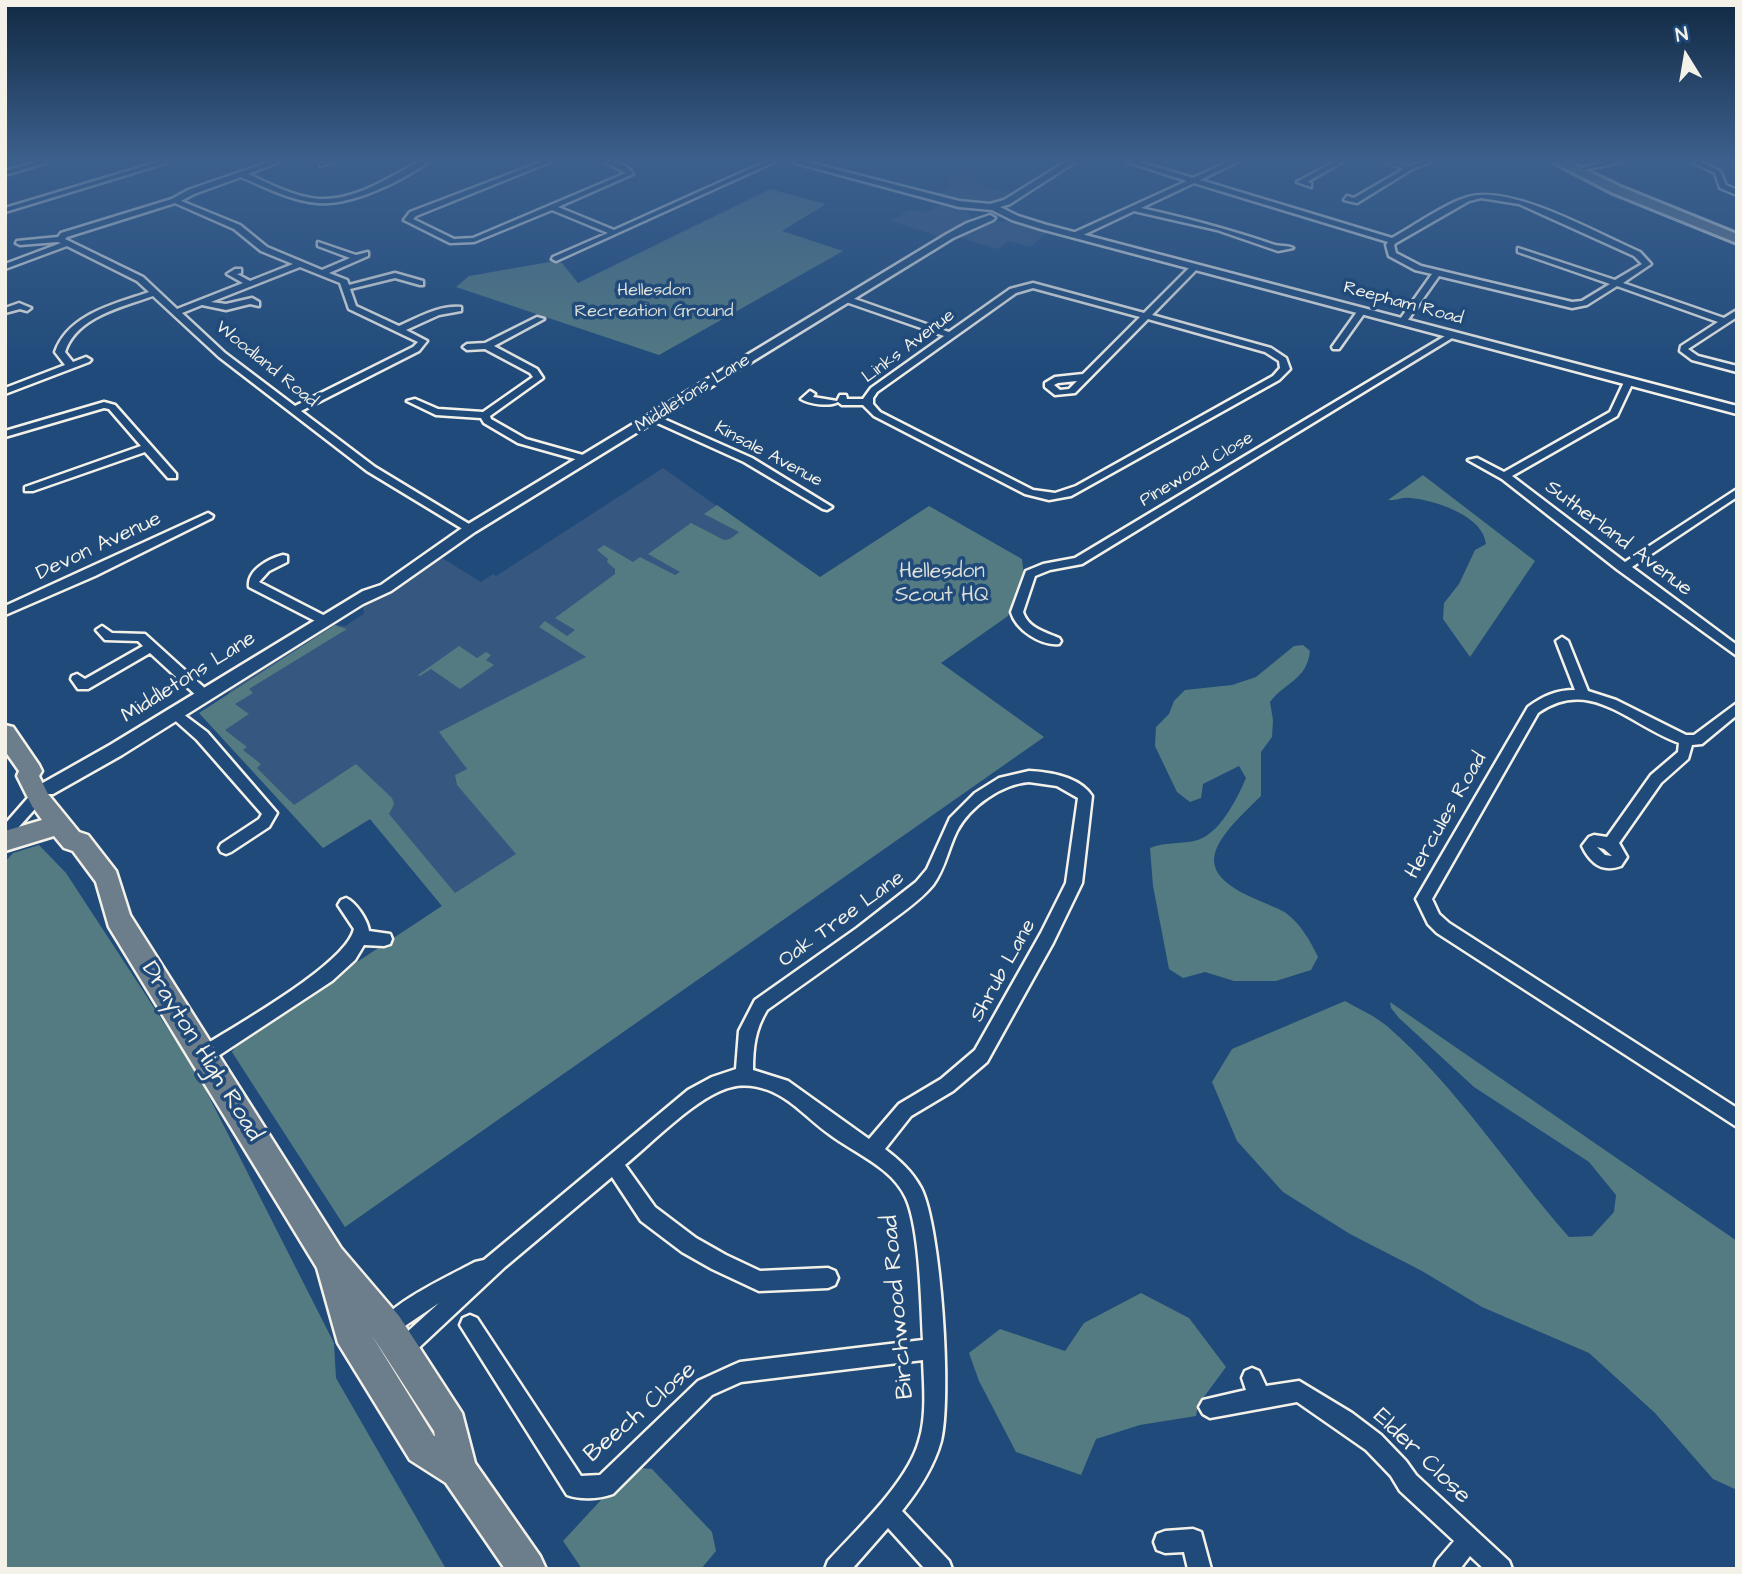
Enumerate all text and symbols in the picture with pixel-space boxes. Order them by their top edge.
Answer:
north arrow [1651,21,1721,91]
text: N [1673,21,1690,49]
street label: Reepham Road [1341,278,1465,330]
park label: Hellesdon Recreation Ground [574,280,734,322]
street label: Links Avenue [859,305,959,389]
street label: Woodland Road [211,317,321,413]
street label: Middletons Lane [631,350,755,438]
street label: Kinsale Avenue [710,418,826,492]
street label: Pinewood Close [1136,428,1258,512]
street label: Sutherland Avenue [1539,475,1697,603]
street label: Devon Avenue [33,507,165,587]
park label: Hellesdon Scout HQ [895,560,989,610]
street label: Middletons Lane [117,627,261,729]
street label: Hercules Road [1401,748,1493,884]
street label: Oak Tree Lane [774,866,910,974]
street label: Shrub Lane [965,915,1043,1027]
street label: Drayton High Road [134,957,268,1147]
street label: Birchwood Road [877,1214,921,1400]
street label: Beech Close [579,1357,703,1469]
street label: Elder Close [1366,1403,1476,1511]

